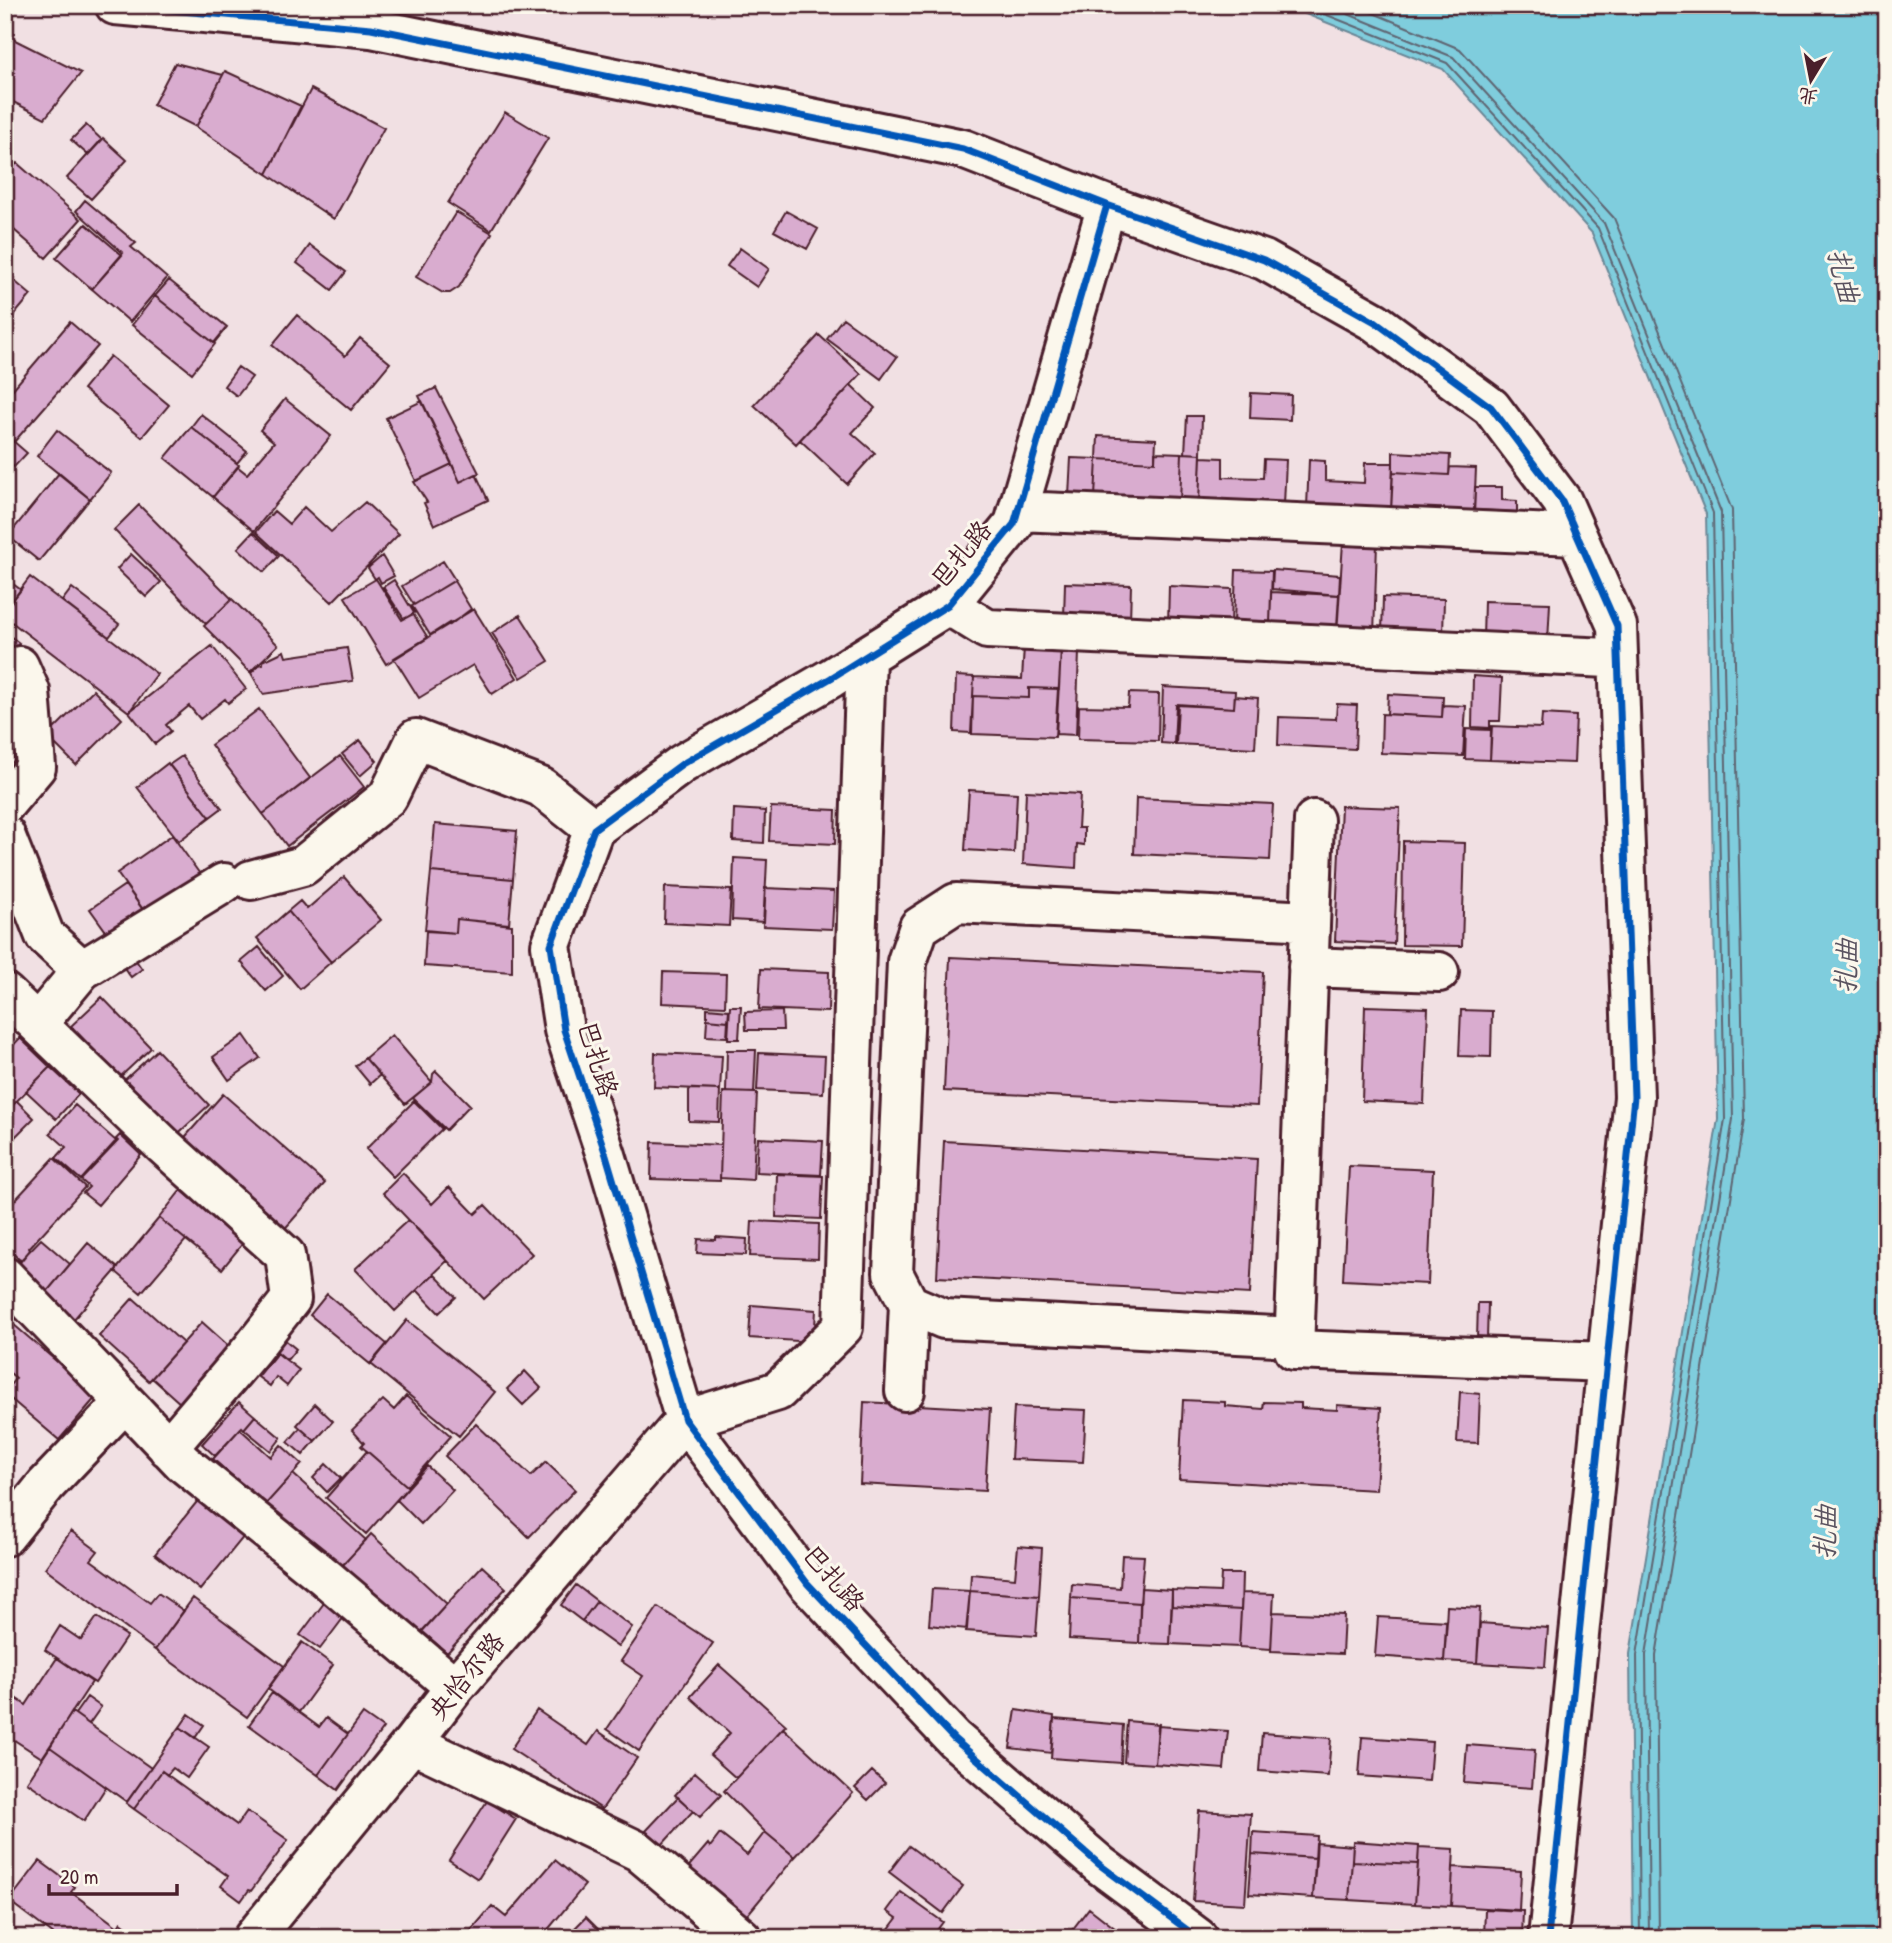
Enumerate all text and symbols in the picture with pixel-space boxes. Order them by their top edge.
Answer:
north arrow [1776,46,1846,116]
text: 北 [1796,82,1820,111]
water label: 扎曲 [1819,244,1869,309]
street label: 巴扎路 [922,513,999,595]
water label: 扎曲 [1826,936,1866,995]
street label: 巴扎路 [570,1016,627,1101]
water label: 扎曲 [1805,1502,1845,1561]
street label: 巴扎路 [796,1537,873,1619]
street label: 央恰尔路 [419,1624,512,1727]
scale bar [49,1852,177,1896]
text: 20 m [60,1862,98,1891]

